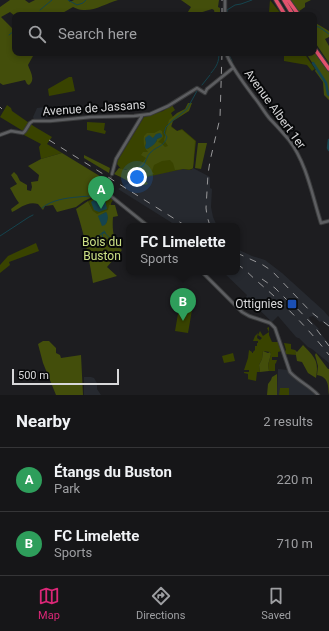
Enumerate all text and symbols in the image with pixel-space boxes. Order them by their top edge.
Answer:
search box [12,12,317,56]
icon: search [26,23,48,45]
text: Search here [58,25,137,43]
street label: Avenue Albert 1er [242,67,308,151]
street label: Avenue de Jassans [42,97,146,119]
your location [127,167,147,187]
pin: A [88,176,114,209]
popup [126,223,240,275]
text: FC Limelette [140,233,226,251]
park label: Bois du Buston [82,235,122,263]
text: Sports [140,251,178,266]
pin: B [170,288,196,321]
place label: Ottignies [235,297,283,311]
marker: Ottignies [286,298,298,310]
scale bar [12,367,119,386]
text: 500 m [18,369,49,382]
text: Nearby [16,411,71,431]
text: 2 results [263,414,313,429]
text: Étangs du Buston [54,463,172,481]
text: A [25,472,33,487]
text: 220 m [276,472,313,487]
text: Park [54,481,80,496]
text: FC Limelette [54,527,139,545]
text: B [25,536,33,551]
text: 710 m [276,536,313,551]
text: Sports [54,545,92,560]
tab: Map [38,585,60,622]
tab: Directions [136,585,185,622]
tab: Saved [261,585,291,622]

